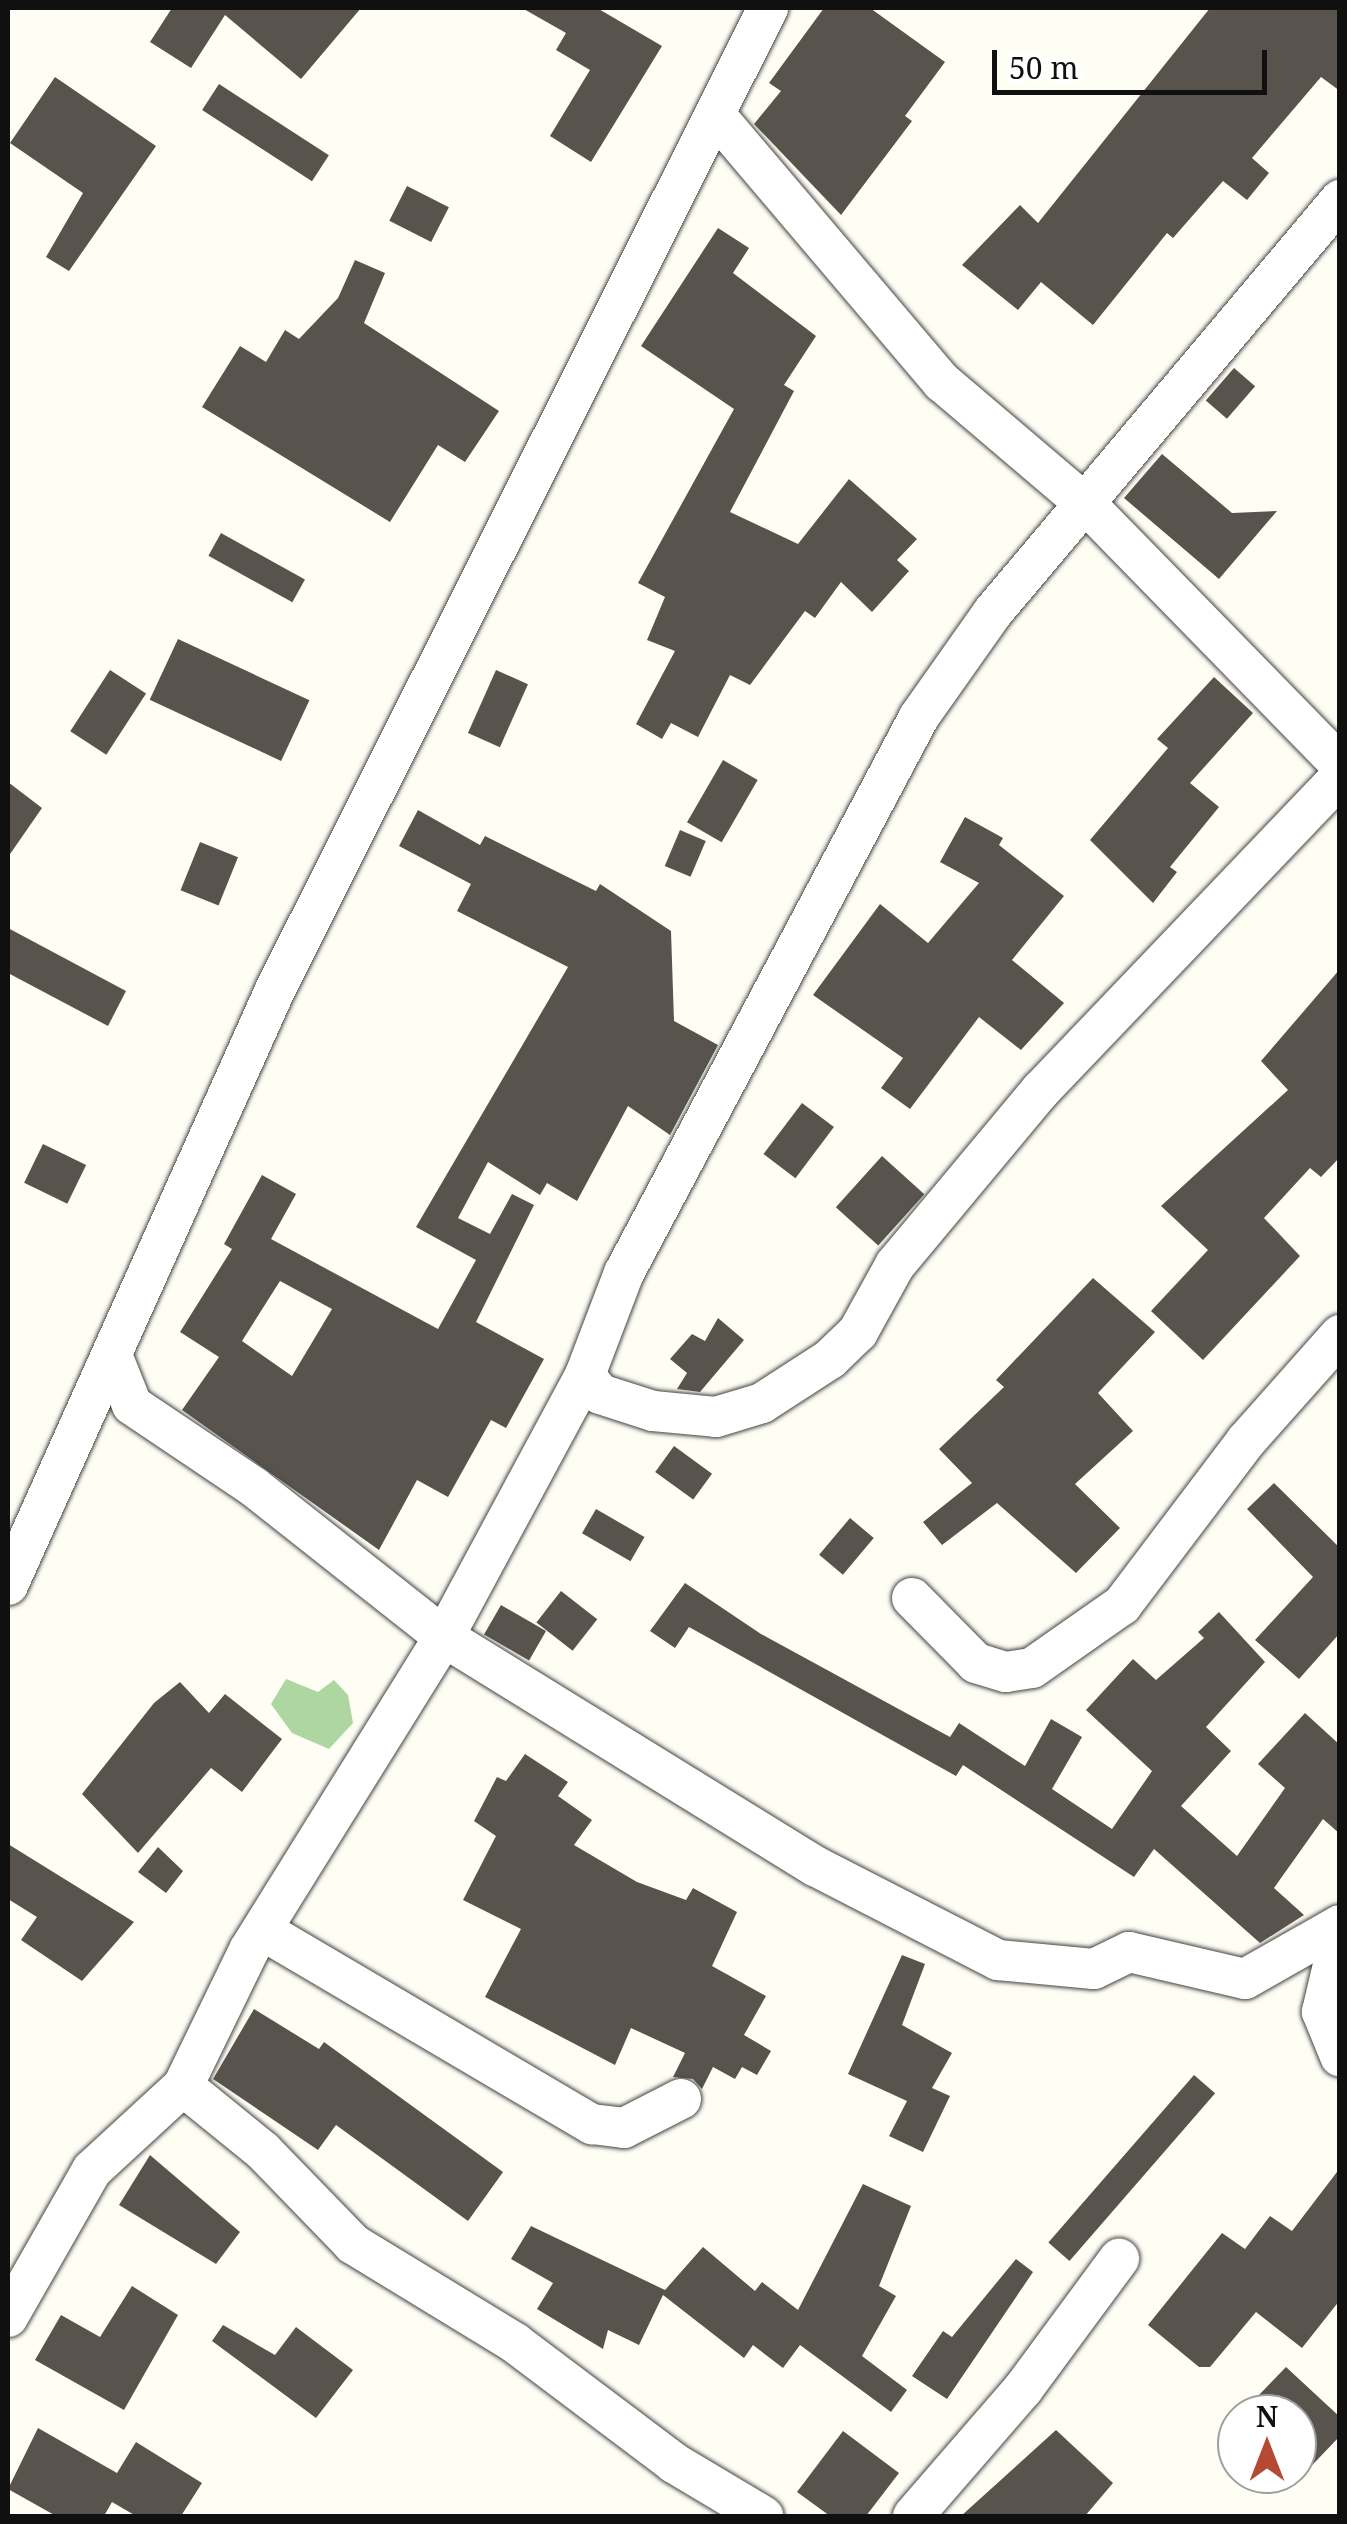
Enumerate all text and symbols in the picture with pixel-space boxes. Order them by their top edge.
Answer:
scale bar [997,30,1272,92]
text: 50 m [1009,47,1079,88]
north arrow [1217,2394,1317,2494]
text: N [1256,2397,1278,2435]

